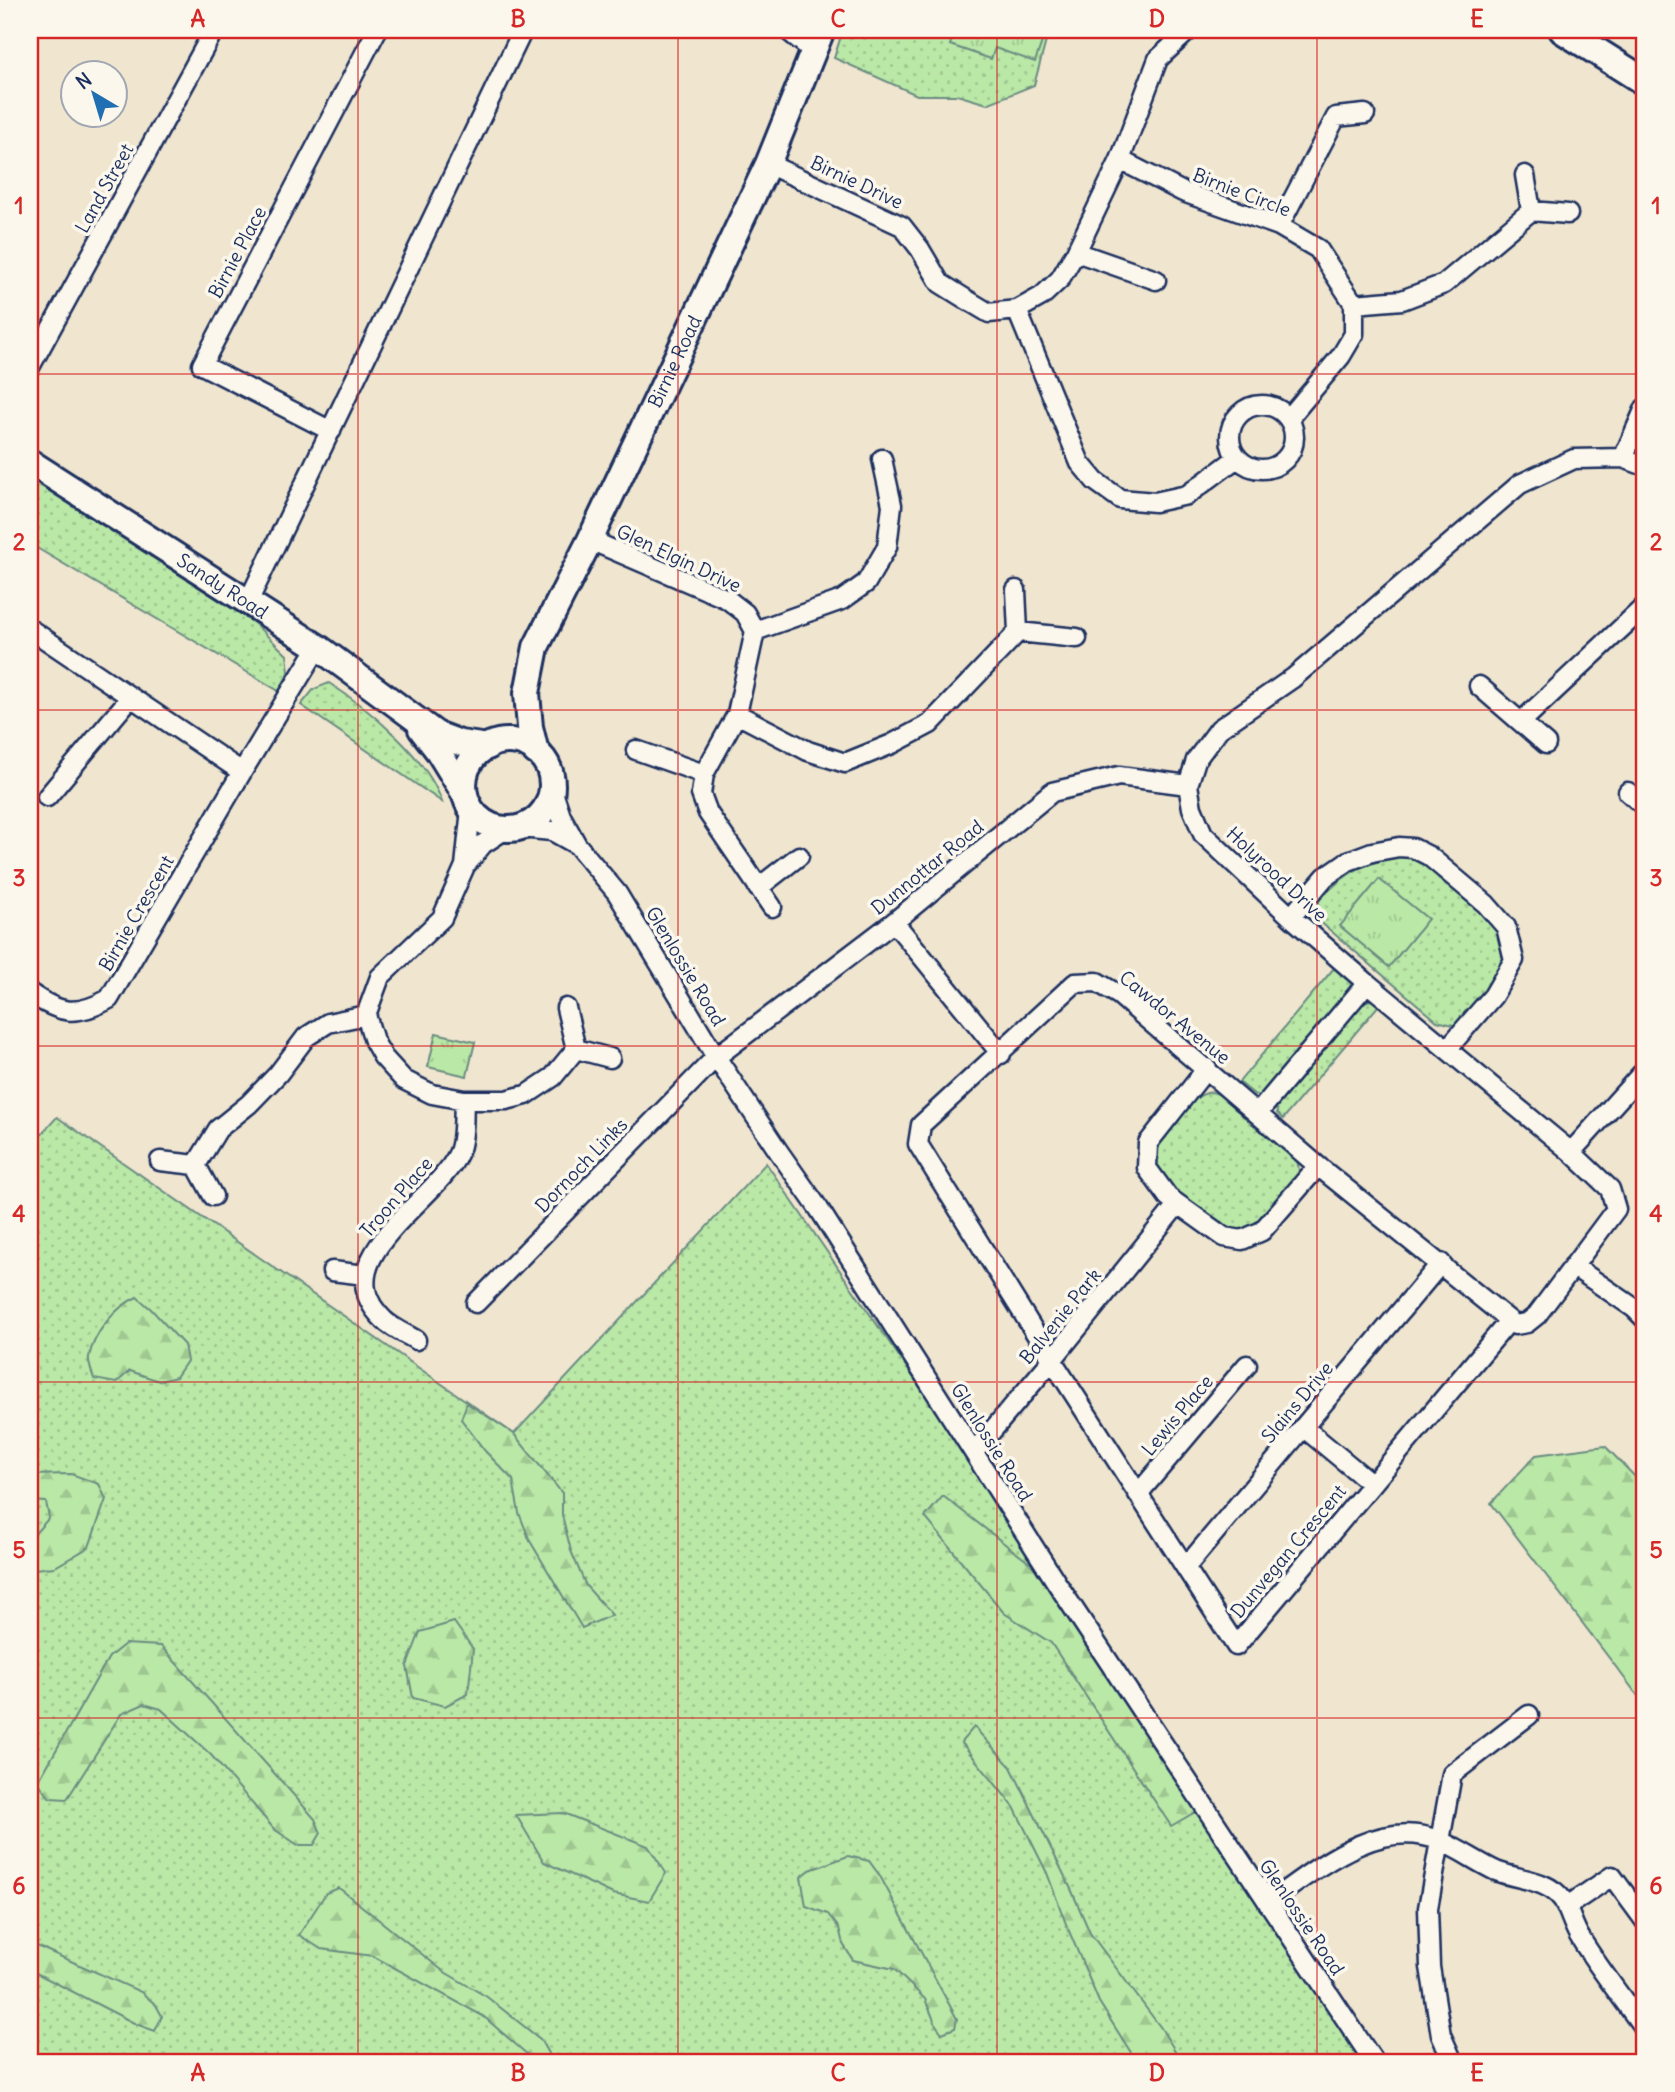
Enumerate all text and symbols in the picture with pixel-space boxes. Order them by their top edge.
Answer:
text: A [191,4,206,33]
text: B [510,4,526,33]
text: C [830,4,846,33]
text: D [1149,4,1165,33]
text: E [1470,4,1484,33]
north arrow [60,60,130,130]
text: N [71,67,96,94]
street label: Land Street [70,139,138,237]
street label: Birnie Drive [807,150,907,214]
street label: Birnie Circle [1190,162,1294,222]
text: 1 [14,191,24,220]
text: 1 [1651,191,1661,220]
street label: Birnie Place [203,202,271,302]
street label: Birnie Road [642,312,707,411]
street label: Glen Elgin Drive [613,519,745,597]
text: 2 [13,527,26,556]
text: 2 [1650,527,1663,556]
street label: Sandy Road [173,548,273,624]
street label: Dunnottar Road [866,814,988,920]
street label: Holyrood Drive [1222,821,1332,927]
street label: Birnie Crescent [93,851,179,975]
text: 3 [12,863,26,892]
text: 3 [1649,863,1663,892]
street label: Glenlossie Road [641,902,731,1030]
street label: Cawdor Avenue [1115,965,1235,1069]
street label: Dornoch Links [530,1113,632,1217]
street label: Troon Place [354,1152,438,1242]
text: 4 [12,1199,26,1228]
text: 4 [1649,1199,1663,1228]
street label: Balvenie Park [1014,1263,1106,1369]
street label: Slains Drive [1256,1356,1338,1448]
street label: Lewis Place [1136,1370,1218,1460]
street label: Glenlossie Road [946,1378,1038,1506]
street label: Dunvegan Crescent [1225,1479,1351,1623]
text: 5 [12,1535,26,1564]
text: 5 [1649,1535,1663,1564]
street label: Glenlossie Road [1254,1854,1350,1980]
text: 6 [12,1871,26,1900]
text: 6 [1649,1871,1663,1900]
text: A [191,2058,206,2087]
text: B [510,2058,526,2087]
text: C [830,2058,846,2087]
text: D [1149,2058,1165,2087]
text: E [1470,2058,1484,2087]

